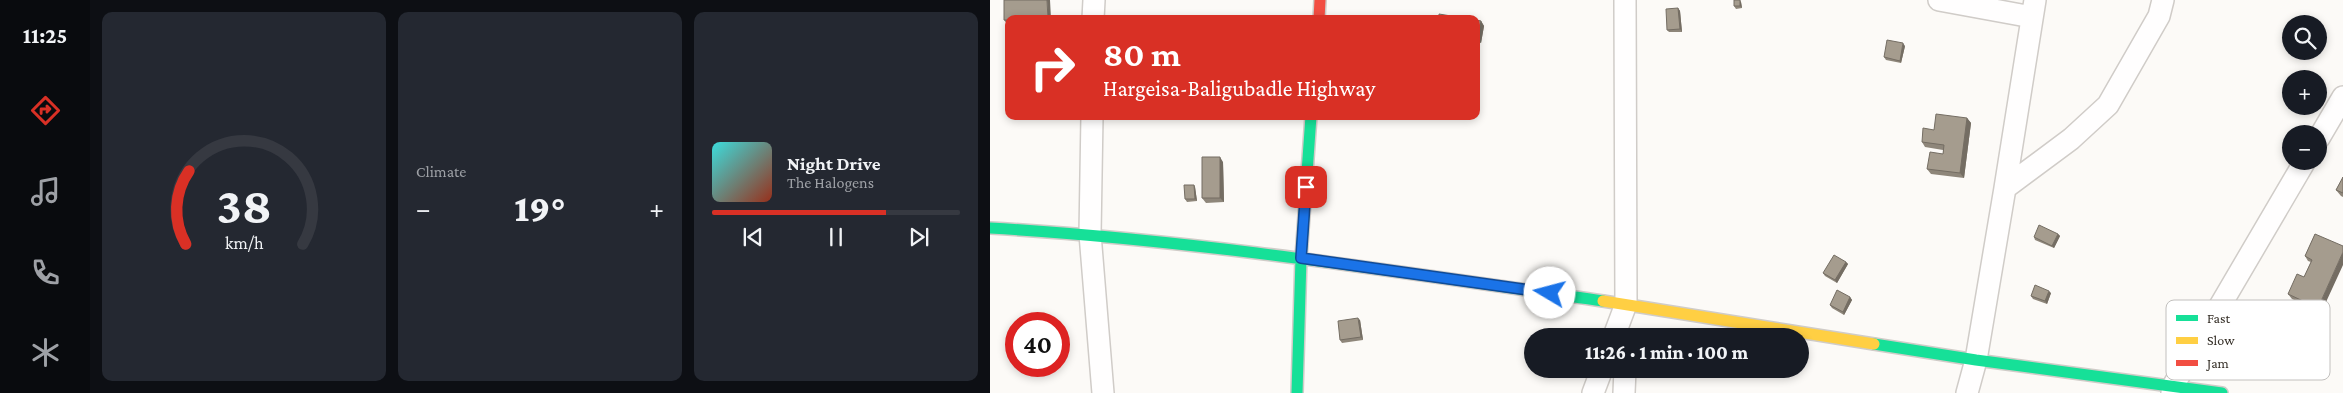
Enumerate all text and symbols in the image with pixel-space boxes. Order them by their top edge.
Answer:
map controls [2282,15,2327,170]
button: search [2282,15,2327,60]
text: 11:25 [23,23,67,48]
icon: right [1020,35,1085,100]
text: 80 m [1103,35,1181,74]
button: + [2282,70,2327,115]
text: Hargeisa-Baligubadle Highway [1103,76,1375,101]
icon: directions [28,93,63,128]
button: − [2282,125,2327,170]
text: Night Drive [787,153,880,174]
text: Climate [416,163,466,180]
pin [1285,166,1327,208]
icon: arrive [1292,173,1320,201]
icon: music [28,174,63,209]
text: The Halogens [787,174,874,191]
text: 38 [216,176,272,234]
text: 19° [514,187,566,229]
text: − [416,193,431,224]
text: + [649,193,664,224]
icon: previous [739,223,767,251]
icon: pause [822,223,850,251]
icon: next [905,223,933,251]
text: km/h [225,233,264,253]
icon: phone [28,255,63,290]
position arrow [1523,266,1575,318]
legend [2166,300,2330,380]
text: Fast [2207,310,2231,326]
speed limit sign: 40 [1005,312,1070,377]
text: Slow [2207,332,2235,348]
icon: climate [28,335,63,370]
text: 11:26 · 1 min · 100 m [1585,342,1748,363]
text: Jam [2205,355,2229,371]

